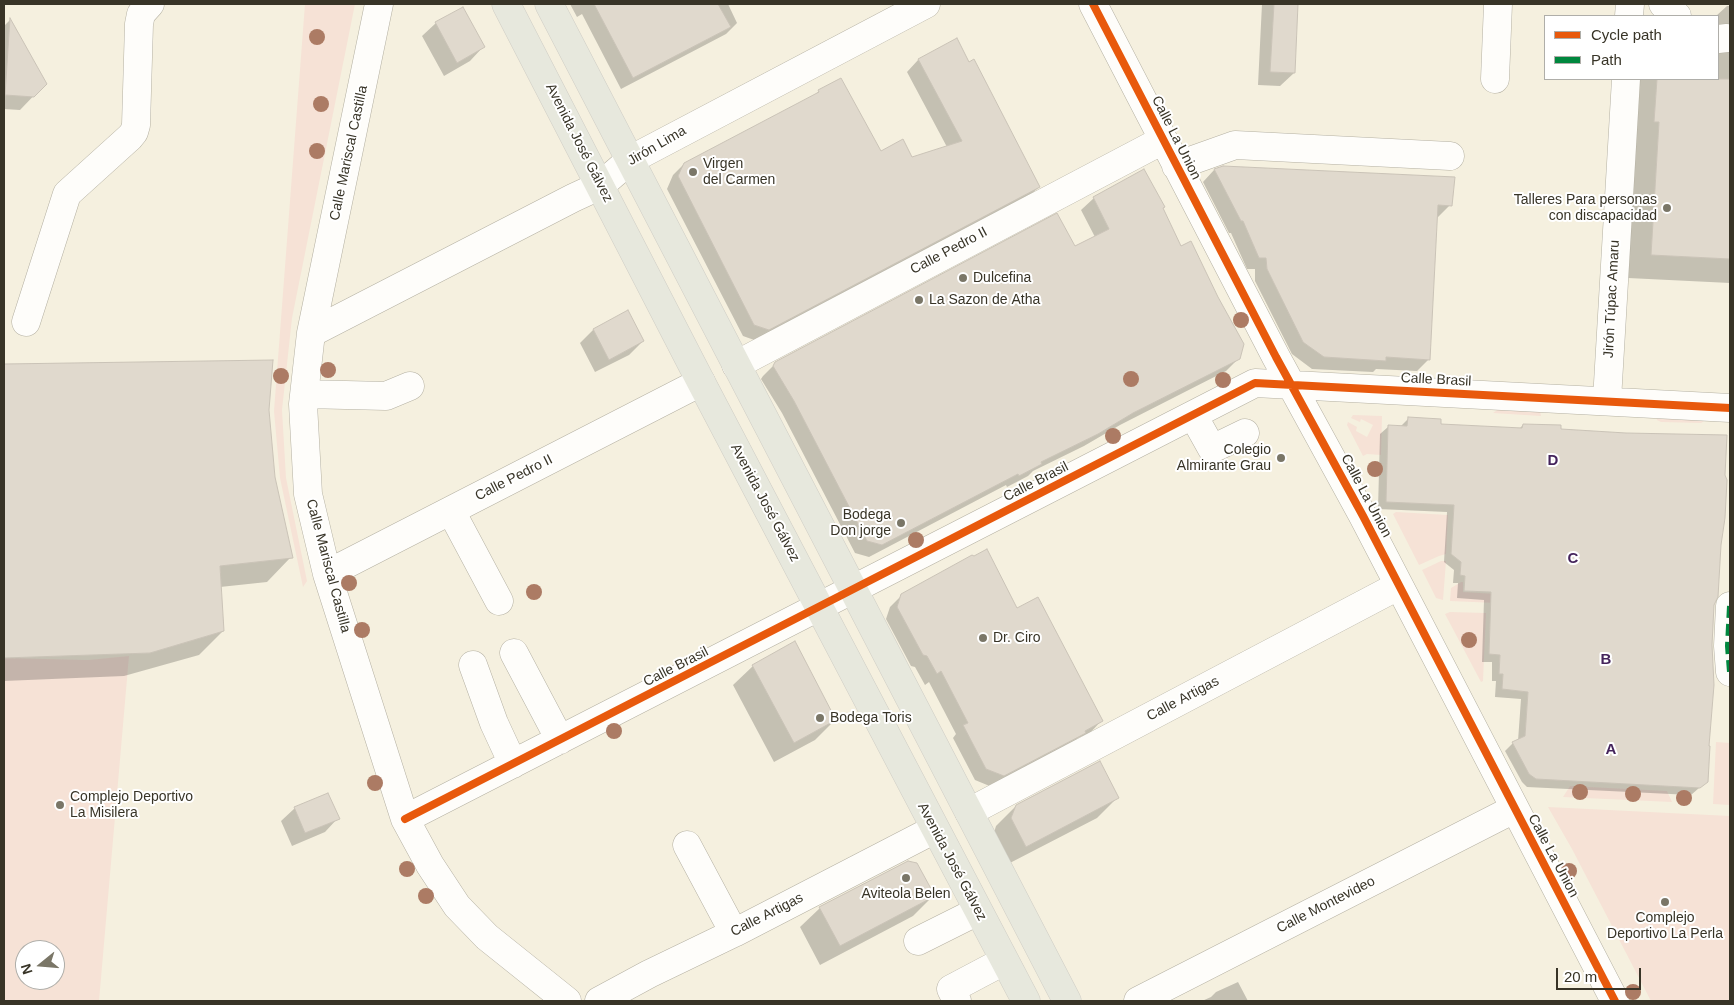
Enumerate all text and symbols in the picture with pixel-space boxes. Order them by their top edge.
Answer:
legend [1544,15,1719,80]
text: Cycle path [1591,26,1662,43]
text: Path [1591,51,1622,68]
street label: Avenida José Gálvez [542,81,616,205]
street label: Calle Mariscal Castilla [326,84,372,222]
street label: Calle La Union [1148,93,1204,183]
street label: Jirón Lima [625,123,689,169]
place label: Virgen del Carmen [703,156,775,188]
marker: Virgen del Carmen [687,166,699,178]
place label: Talleres Para personas con discapacidad [1514,192,1657,224]
marker: Talleres Para personas con discapacidad [1661,202,1673,214]
street label: Calle Pedro II [908,224,990,278]
street label: Jirón Túpac Amaru [1601,240,1623,358]
place label: Dulcefina [973,270,1031,286]
marker: Dulcefina [957,272,969,284]
place label: La Sazon de Atha [929,292,1040,308]
marker: La Sazon de Atha [913,294,925,306]
street label: Calle Brasil [1400,370,1472,390]
street label: Avenida José Gálvez [727,441,803,565]
place label: Colegio Almirante Grau [1177,442,1271,474]
street label: Calle Pedro II [472,451,556,505]
marker: Colegio Almirante Grau [1275,452,1287,464]
street label: Calle La Union [1337,452,1395,540]
district label: D [1548,452,1558,470]
street label: Calle Brasil [1001,458,1071,506]
street label: Calle Mariscal Castilla [302,497,354,635]
place label: Bodega Don jorge [830,507,891,540]
marker: Bodega Don jorge [895,517,907,529]
district label: C [1568,550,1578,568]
place label: Dr. Ciro [993,630,1040,646]
marker: Dr. Ciro [977,632,989,644]
street label: Calle Brasil [641,643,711,691]
district label: B [1601,651,1611,669]
street label: Calle Artigas [1144,673,1222,725]
place label: Bodega Toris [830,710,912,726]
marker: Bodega Toris [814,712,826,724]
district label: A [1606,741,1616,759]
place label: Complejo Deportivo La Misilera [70,789,193,822]
marker: Complejo Deportivo La Misilera [54,799,66,811]
street label: Avenida José Gálvez [914,800,990,924]
street label: Calle La Union [1524,812,1582,900]
marker: Aviteola Belen [900,872,912,884]
street label: Calle Montevideo [1274,873,1378,937]
place label: Aviteola Belen [861,886,951,902]
street label: Calle Artigas [728,890,806,940]
marker: Complejo Deportivo La Perla [1659,896,1671,908]
place label: Complejo Deportivo La Perla [1607,910,1723,942]
north arrow [15,940,65,990]
scale bar [1559,958,1644,990]
text: N [17,962,36,976]
text: 20 m [1564,968,1597,985]

